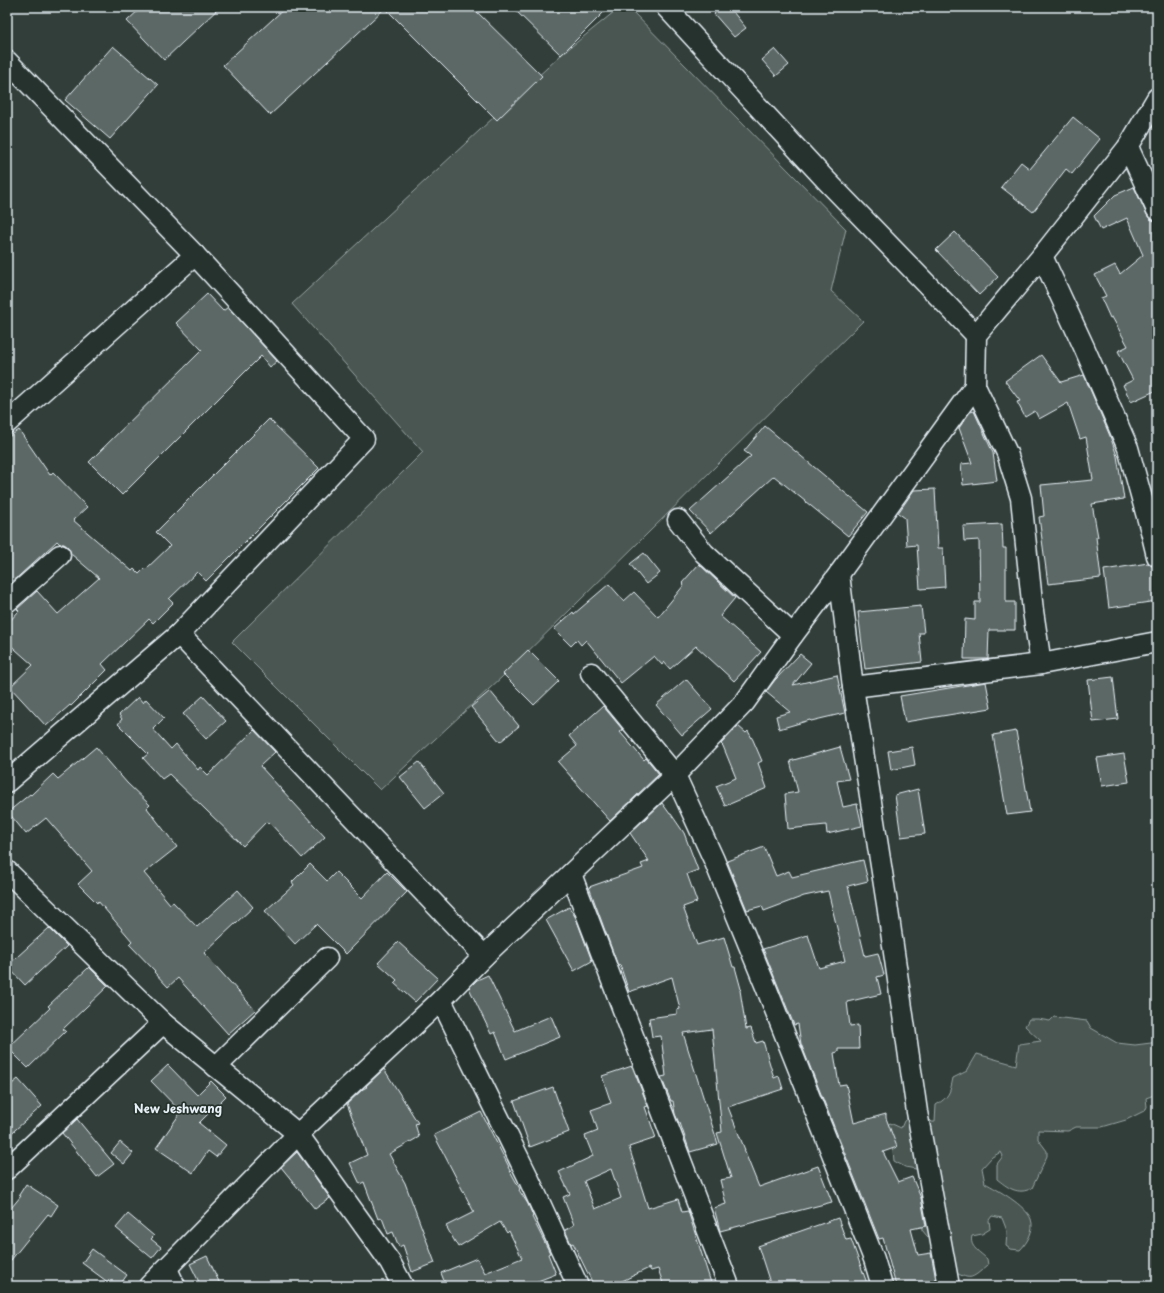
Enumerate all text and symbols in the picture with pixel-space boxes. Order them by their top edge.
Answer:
district label: New Jeshwang [134,1099,222,1117]

